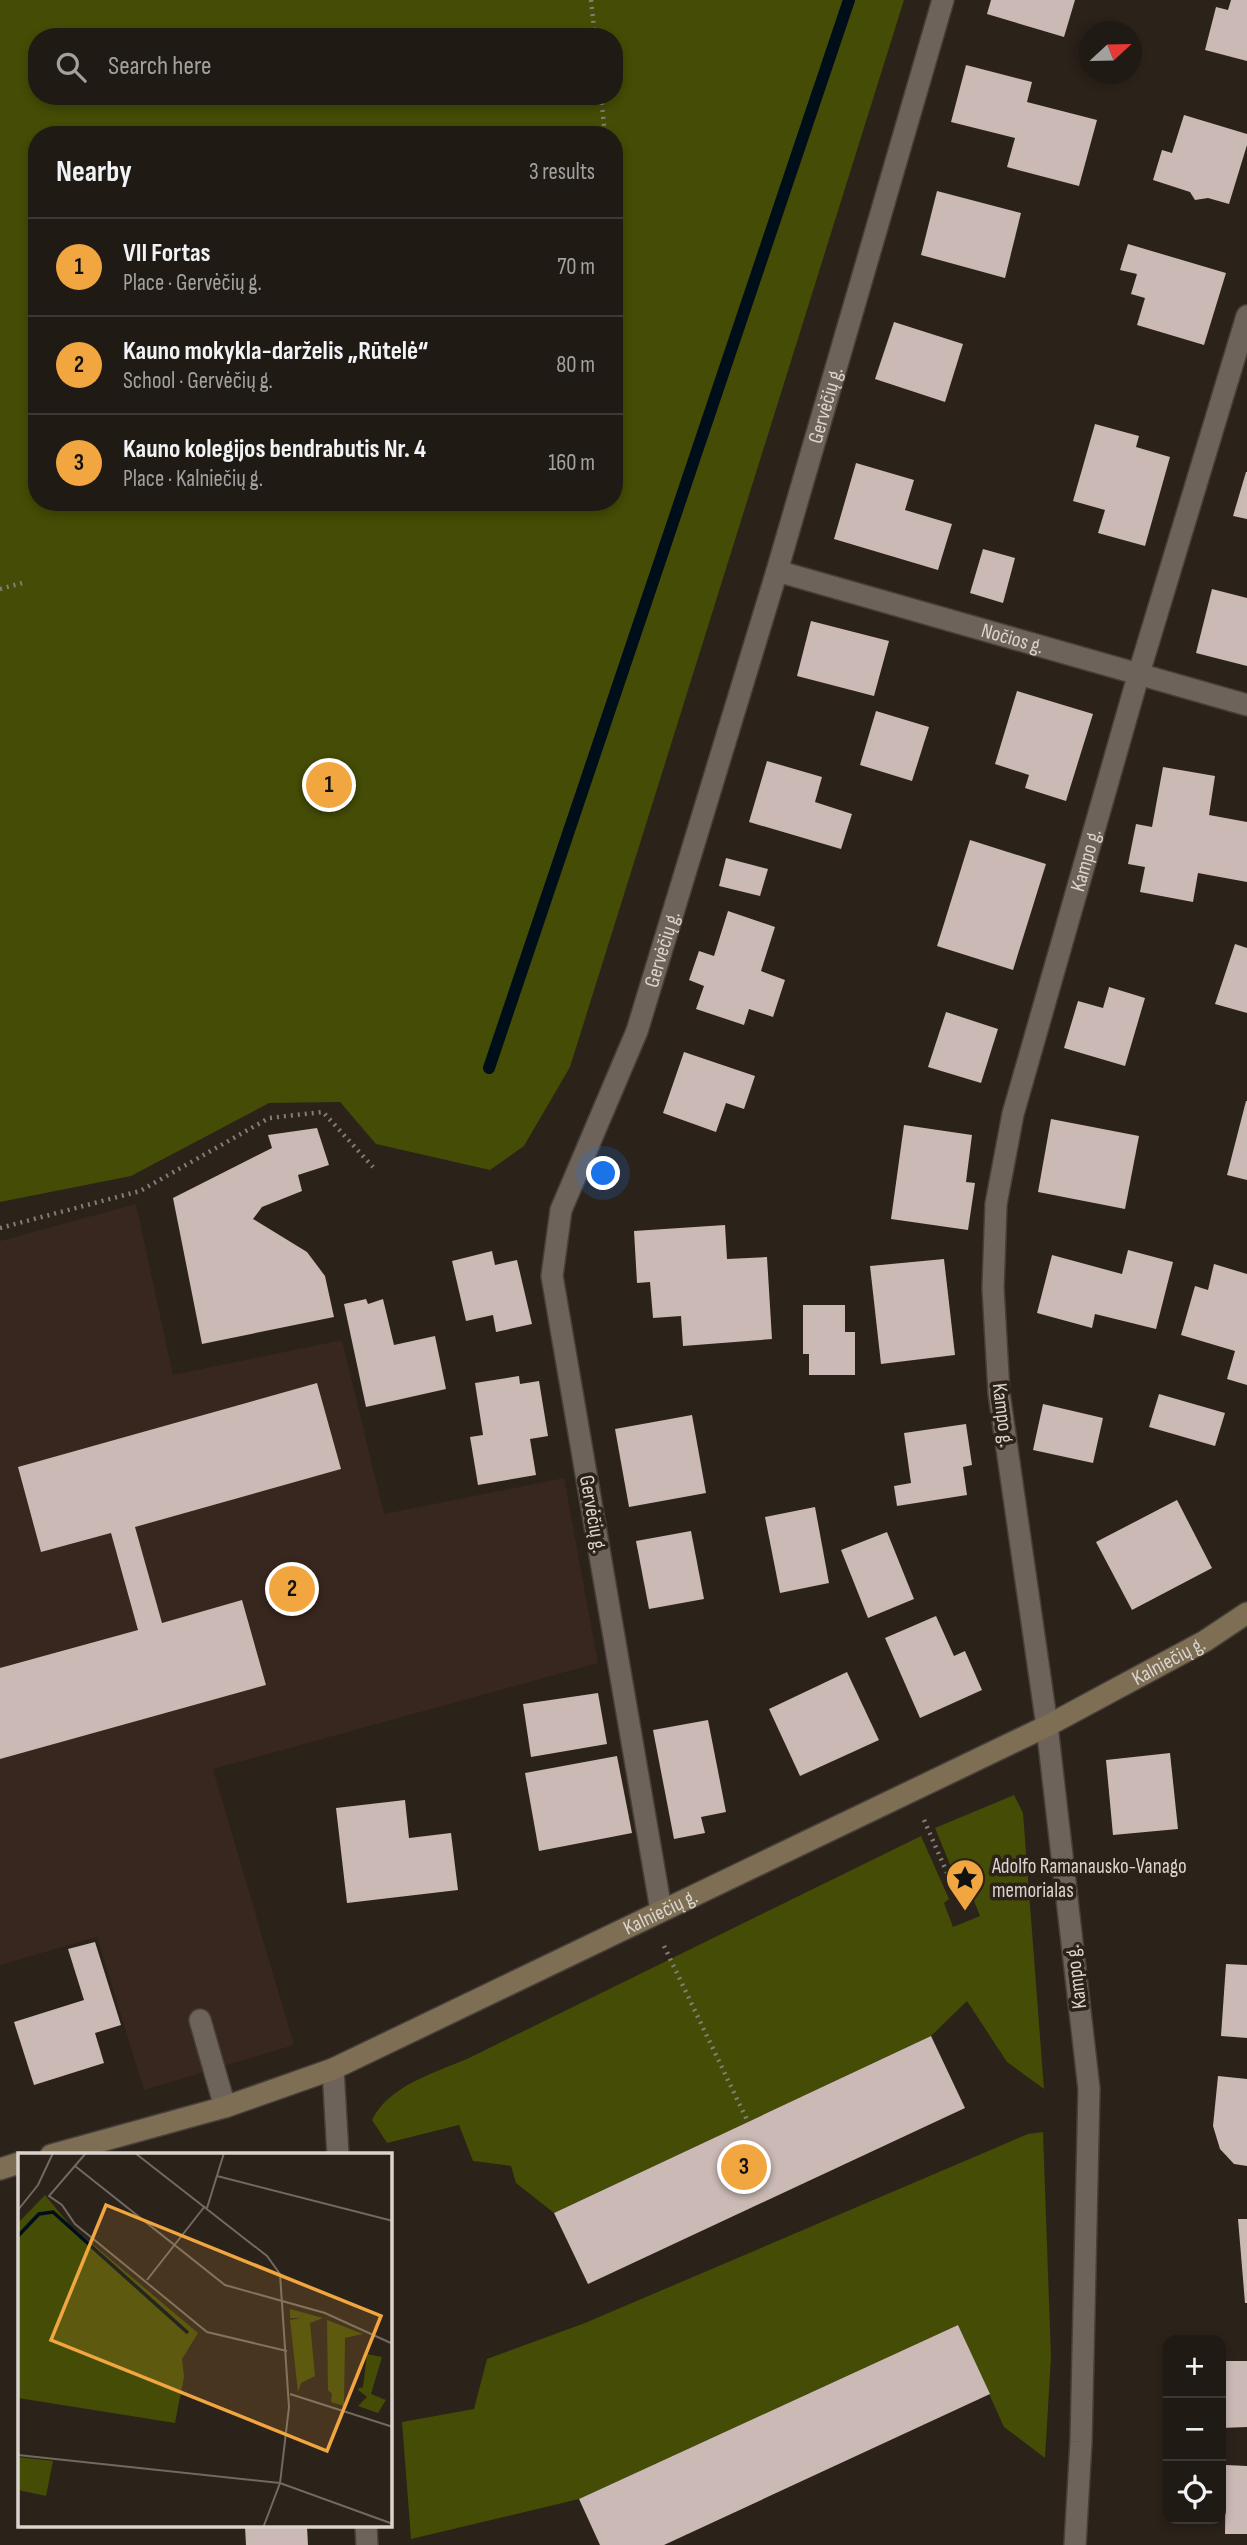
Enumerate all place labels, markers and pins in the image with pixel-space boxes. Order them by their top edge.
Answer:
pin: 1 [306,759,352,811]
pin: 2 [269,1563,315,1615]
place label: Adolfo Ramanausko-Vanago memorialas [991,1854,1187,1903]
place icon: Adolfo Ramanausko-Vanago memorialas [944,1857,986,1912]
pin: 3 [721,2141,767,2193]

